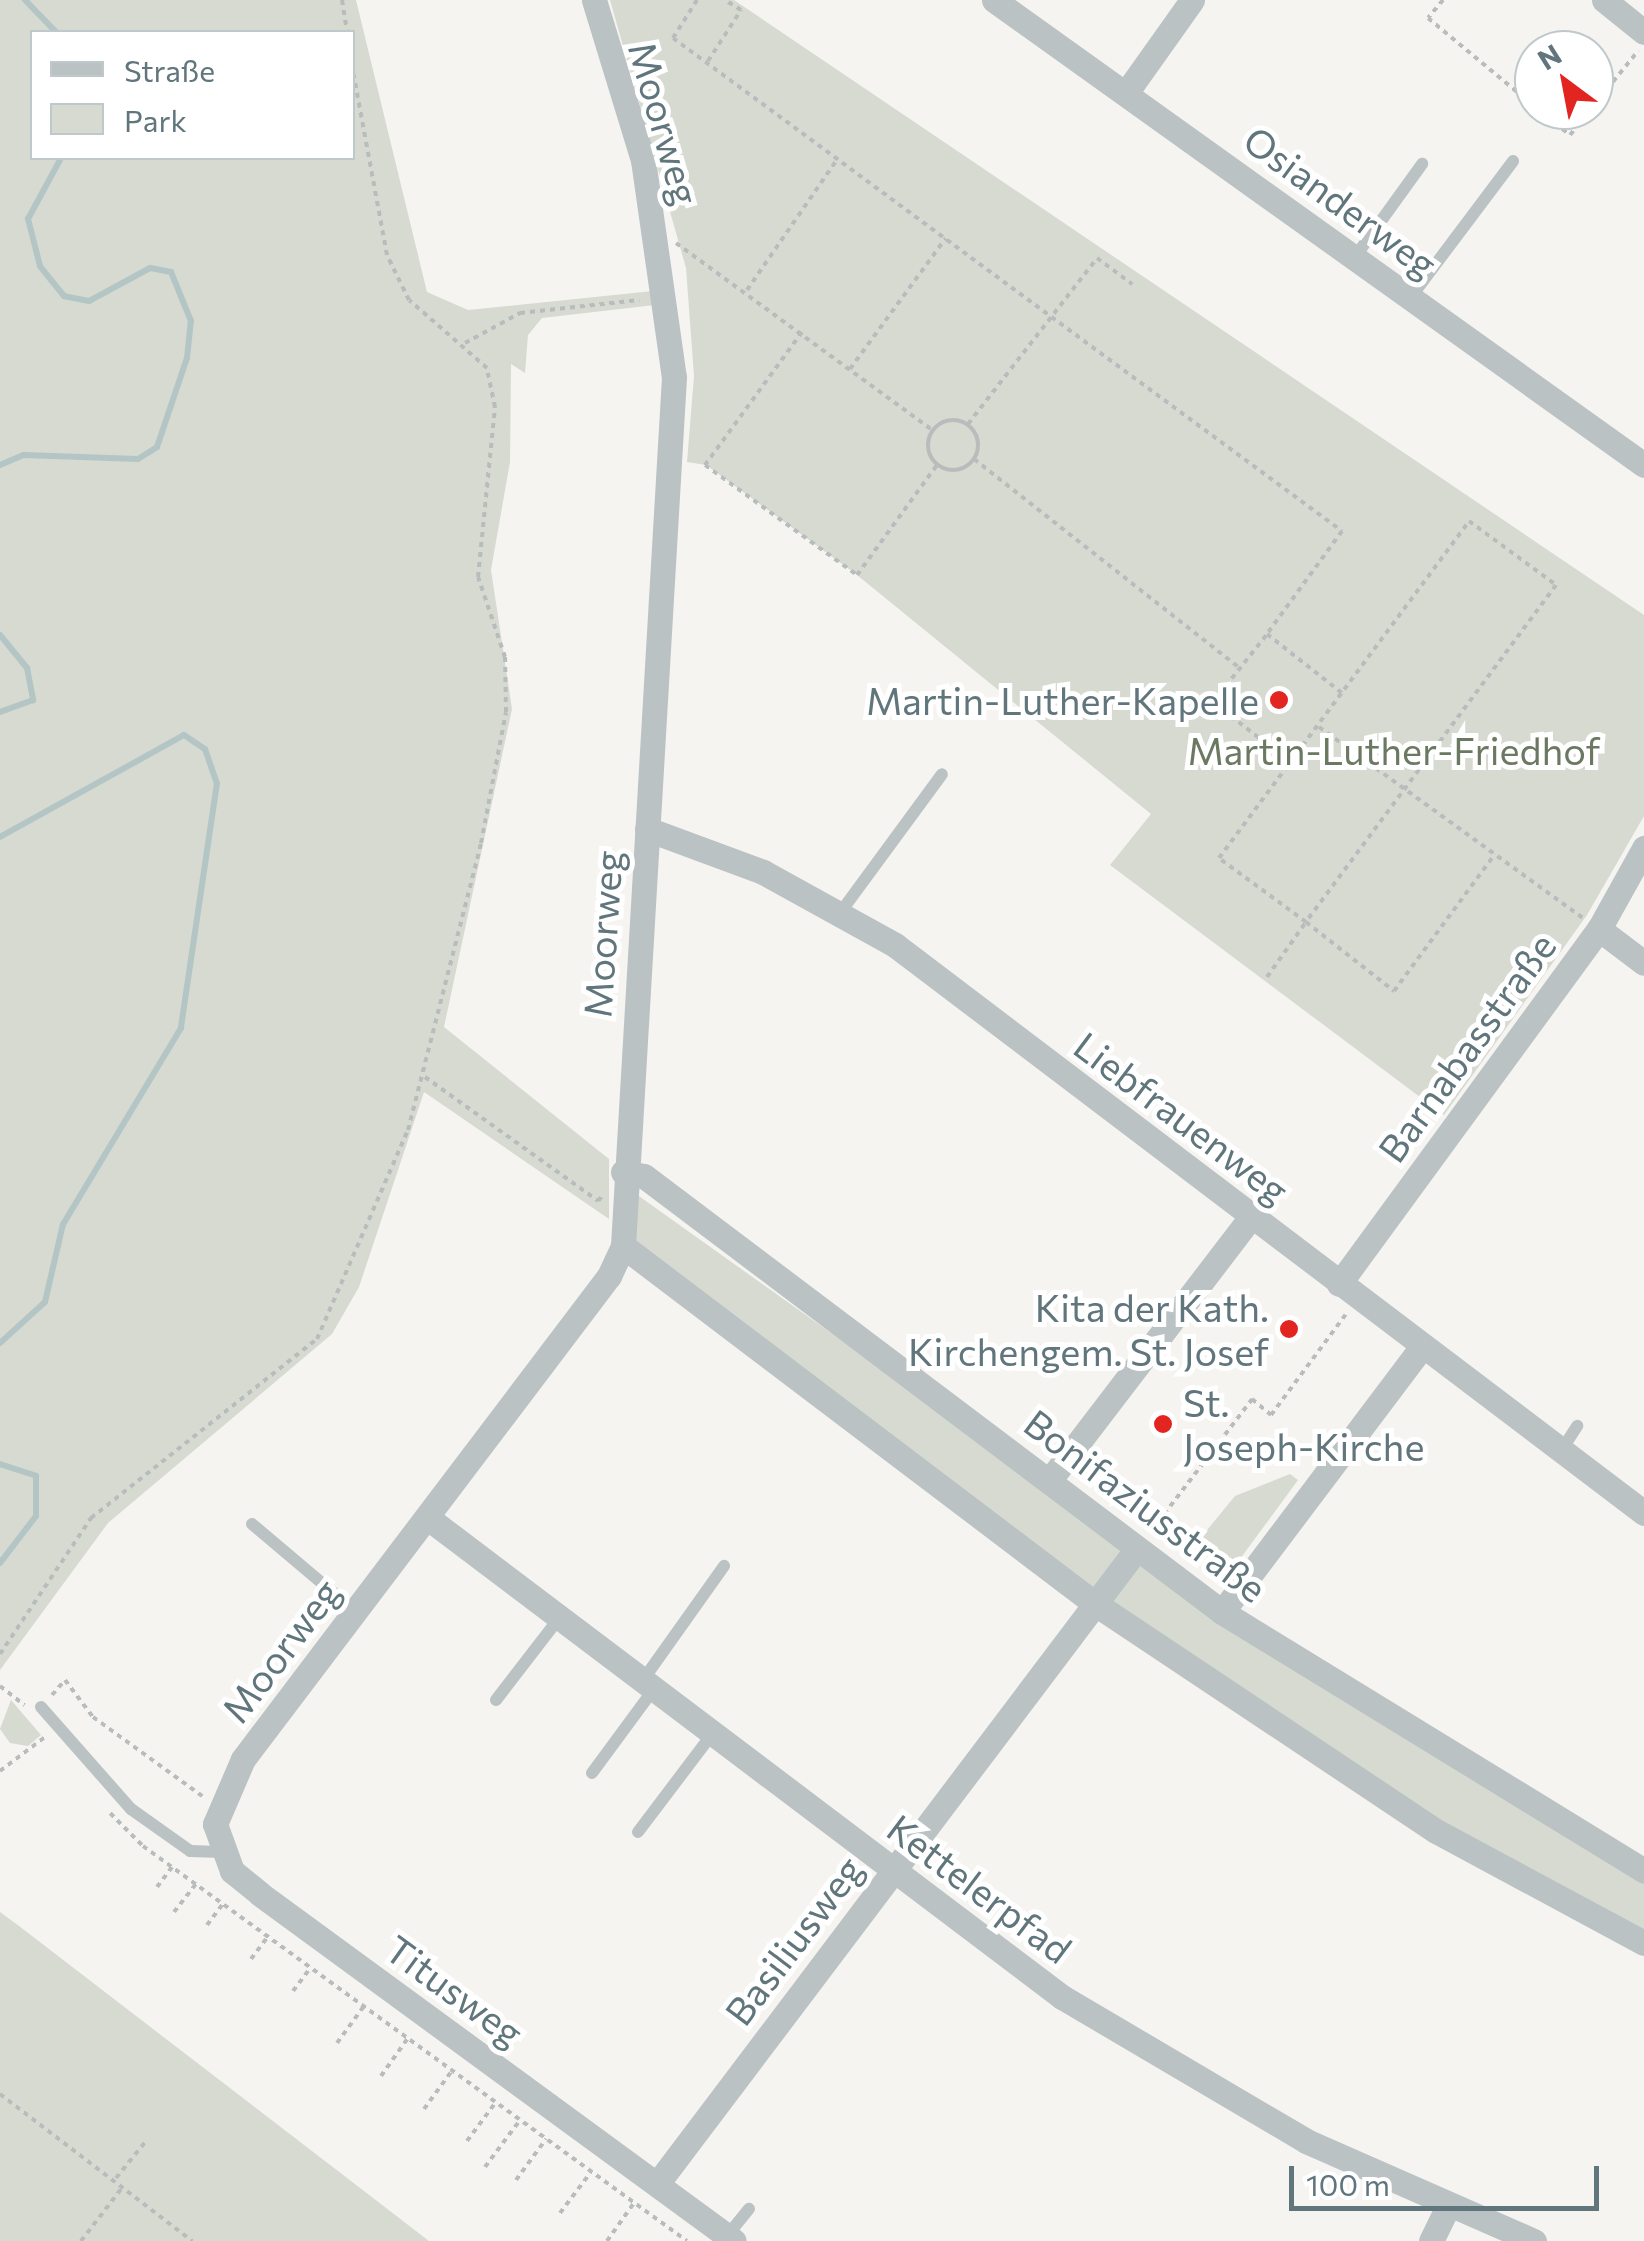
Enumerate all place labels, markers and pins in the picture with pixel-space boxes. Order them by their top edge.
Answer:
place label: Martin-Luther-Kapelle [866,677,1259,723]
marker: Martin-Luther-Kapelle [1268,689,1290,711]
place label: Kita der Kath. Kirchengem. St. Josef [908,1284,1269,1374]
marker: Kita der Kath. Kirchengem. St. Josef [1278,1318,1300,1340]
place label: St. Joseph-Kirche [1183,1379,1424,1468]
marker: St. Joseph-Kirche [1152,1413,1174,1435]

